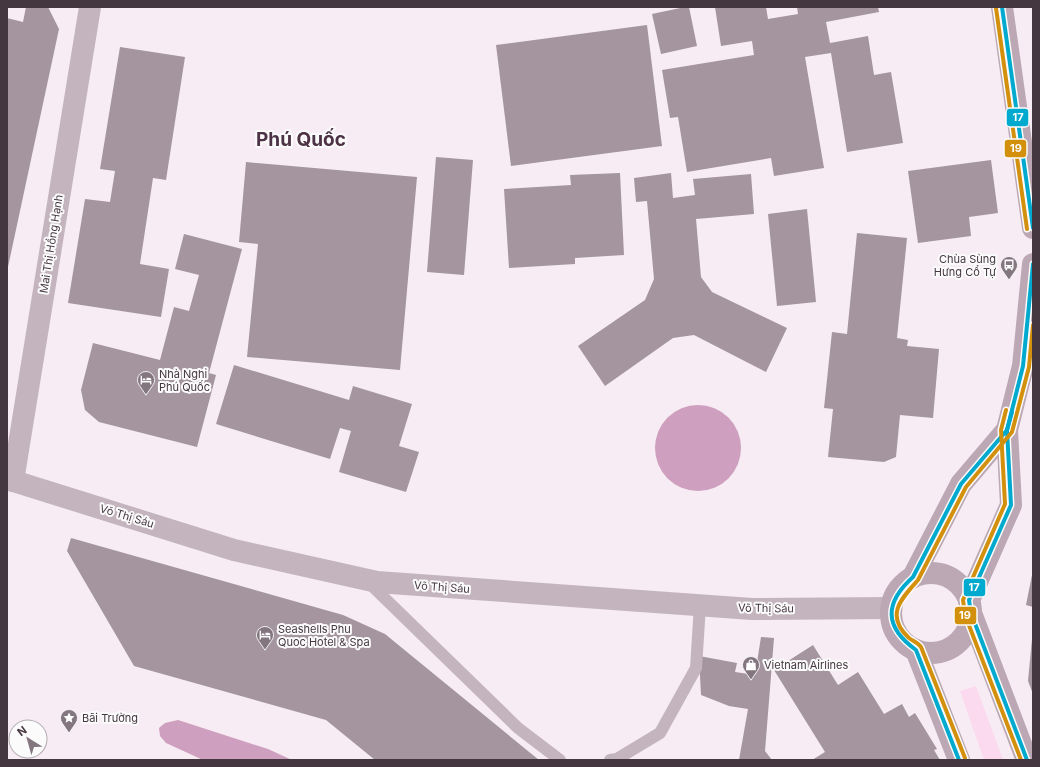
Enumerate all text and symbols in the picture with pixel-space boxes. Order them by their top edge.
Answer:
line badge: 17 [1006,108,1029,127]
text: 17 [1012,110,1024,124]
district label: Phú Quốc [256,128,346,151]
line badge: 19 [1004,139,1027,158]
text: 19 [1010,141,1022,155]
street label: Mai Thị Hồng Hạnh [36,194,66,294]
place label: Chùa Sùng Hưng Cổ Tự [934,252,996,279]
bus stop icon: Chùa Sùng Hưng Cổ Tự [999,255,1019,280]
place label: Nhà Nghỉ Phú Quốc [159,367,210,394]
hotel icon: Nhà Nghỉ Phú Quốc [136,370,156,395]
street label: Võ Thị Sáu [98,501,156,531]
street label: Võ Thị Sáu [414,578,470,596]
line badge: 17 [963,578,986,597]
text: 17 [968,580,980,594]
street label: Võ Thị Sáu [738,601,794,615]
line badge: 19 [954,606,977,625]
text: 19 [959,608,971,622]
place label: Seashells Phu Quoc Hotel & Spa [278,622,370,649]
hotel icon: Seashells Phu Quoc Hotel & Spa [255,625,275,650]
shop icon: Vietnam Airlines [741,655,761,680]
place label: Vietnam Airlines [764,658,849,672]
place icon: Bãi Trường [59,708,79,733]
place label: Bãi Trường [82,711,138,725]
north arrow [8,719,48,759]
text: N [14,723,30,739]

